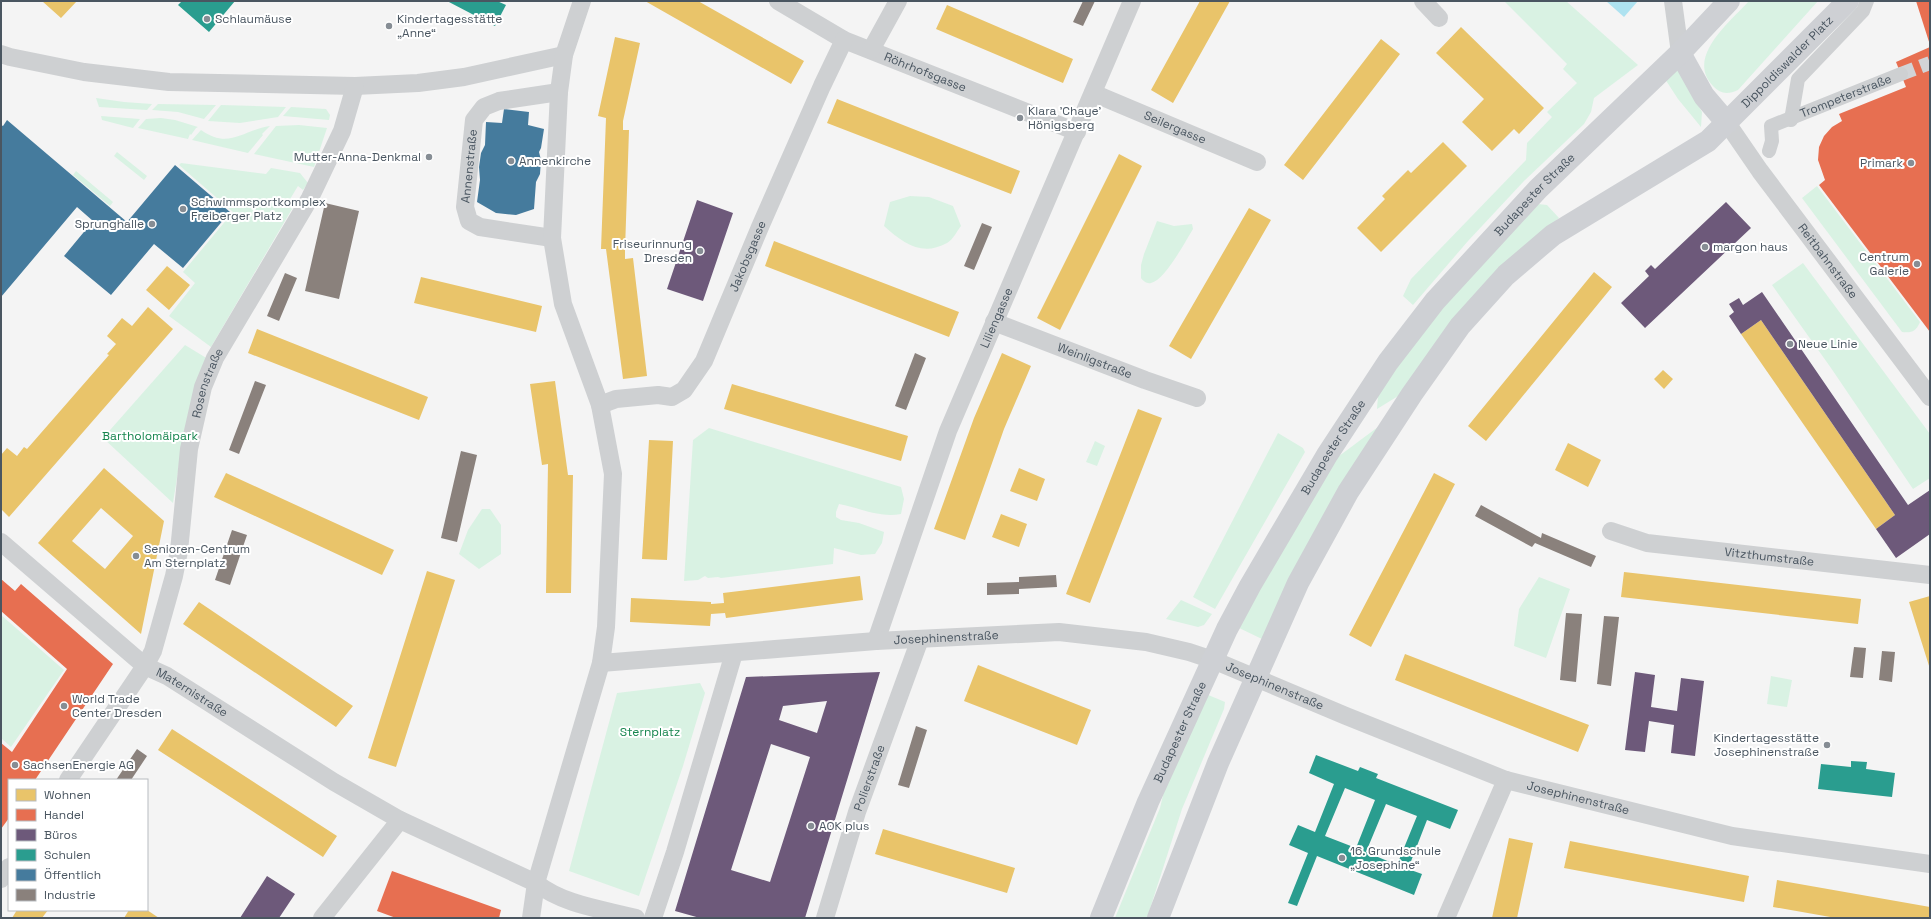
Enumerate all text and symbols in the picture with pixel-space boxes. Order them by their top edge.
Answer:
place label: Schlaumäuse [215,11,292,27]
place label: Kindertagesstätte „Anne“ [397,11,502,41]
street label: Dippoldiswalder Platz [1738,12,1837,111]
marker: Schlaumäuse [202,14,212,24]
marker: Kindertagesstätte „Anne“ [384,21,394,31]
street label: Röhrhofsgasse [882,49,969,96]
street label: Trompeterstraße [1798,71,1894,122]
place label: Klara 'Chaye' Hönigsberg [1028,103,1101,133]
street label: Seilergasse [1141,107,1209,148]
marker: Klara 'Chaye' Hönigsberg [1015,113,1025,123]
street label: Annenstraße [457,128,481,204]
place label: Mutter-Anna-Denkmal [294,149,421,165]
street label: Budapester Straße [1491,150,1579,240]
marker: Mutter-Anna-Denkmal [424,152,434,162]
place label: Annenkirche [519,153,591,169]
place label: Primark [1860,155,1904,171]
marker: Annenkirche [506,156,516,166]
marker: Primark [1906,158,1916,168]
place label: Schwimmsportkomplex Freiberger Platz [191,194,326,224]
marker: Schwimmsportkomplex Freiberger Platz [178,204,188,214]
place label: Sprunghalle [75,216,144,232]
street label: Jakobsgasse [726,218,770,294]
marker: Sprunghalle [147,219,157,229]
street label: Reitbahnstraße [1794,220,1861,302]
place label: Friseurinnung Dresden [613,236,692,266]
place label: margon haus [1713,239,1788,255]
marker: margon haus [1700,242,1710,252]
marker: Friseurinnung Dresden [695,246,705,256]
place label: Centrum Galerie [1859,249,1909,279]
marker: Centrum Galerie [1912,259,1922,269]
street label: Liliengasse [976,285,1016,351]
place label: Neue Linie [1798,336,1858,352]
street label: Weinligstraße [1055,339,1135,382]
marker: Neue Linie [1785,339,1795,349]
street label: Rosenstraße [188,345,227,420]
street label: Budapester Straße [1297,396,1369,498]
park label: Bartholomäipark [102,428,198,444]
place label: Senioren-Centrum Am Sternplatz [144,541,250,571]
street label: Vitzthumstraße [1724,544,1815,570]
marker: Senioren-Centrum Am Sternplatz [131,551,141,561]
street label: Josephinenstraße [893,627,999,648]
street label: Josephinenstraße [1223,658,1326,714]
street label: Maternistraße [154,664,231,721]
street label: Budapester Straße [1150,679,1210,785]
place label: World Trade Center Dresden [72,691,162,721]
marker: World Trade Center Dresden [59,701,69,711]
park label: Sternplatz [620,724,680,740]
place label: Kindertagesstätte Josephinenstraße [1714,730,1819,760]
marker: Kindertagesstätte Josephinenstraße [1822,740,1832,750]
street label: Polierstraße [850,743,889,813]
place label: SachsenEnergie AG [23,757,134,773]
marker: SachsenEnergie AG [10,760,20,770]
street label: Josephinenstraße [1525,777,1631,818]
legend [8,779,148,911]
text: Wohnen [44,787,91,803]
text: Handel [44,807,84,823]
place label: AOK plus [819,818,869,834]
marker: AOK plus [806,821,816,831]
text: Büros [44,827,77,843]
place label: 16. Grundschule „Josephine“ [1350,843,1441,873]
text: Schulen [44,847,91,863]
marker: 16. Grundschule „Josephine“ [1337,853,1347,863]
text: Öffentlich [44,867,101,883]
text: Industrie [44,887,96,903]

